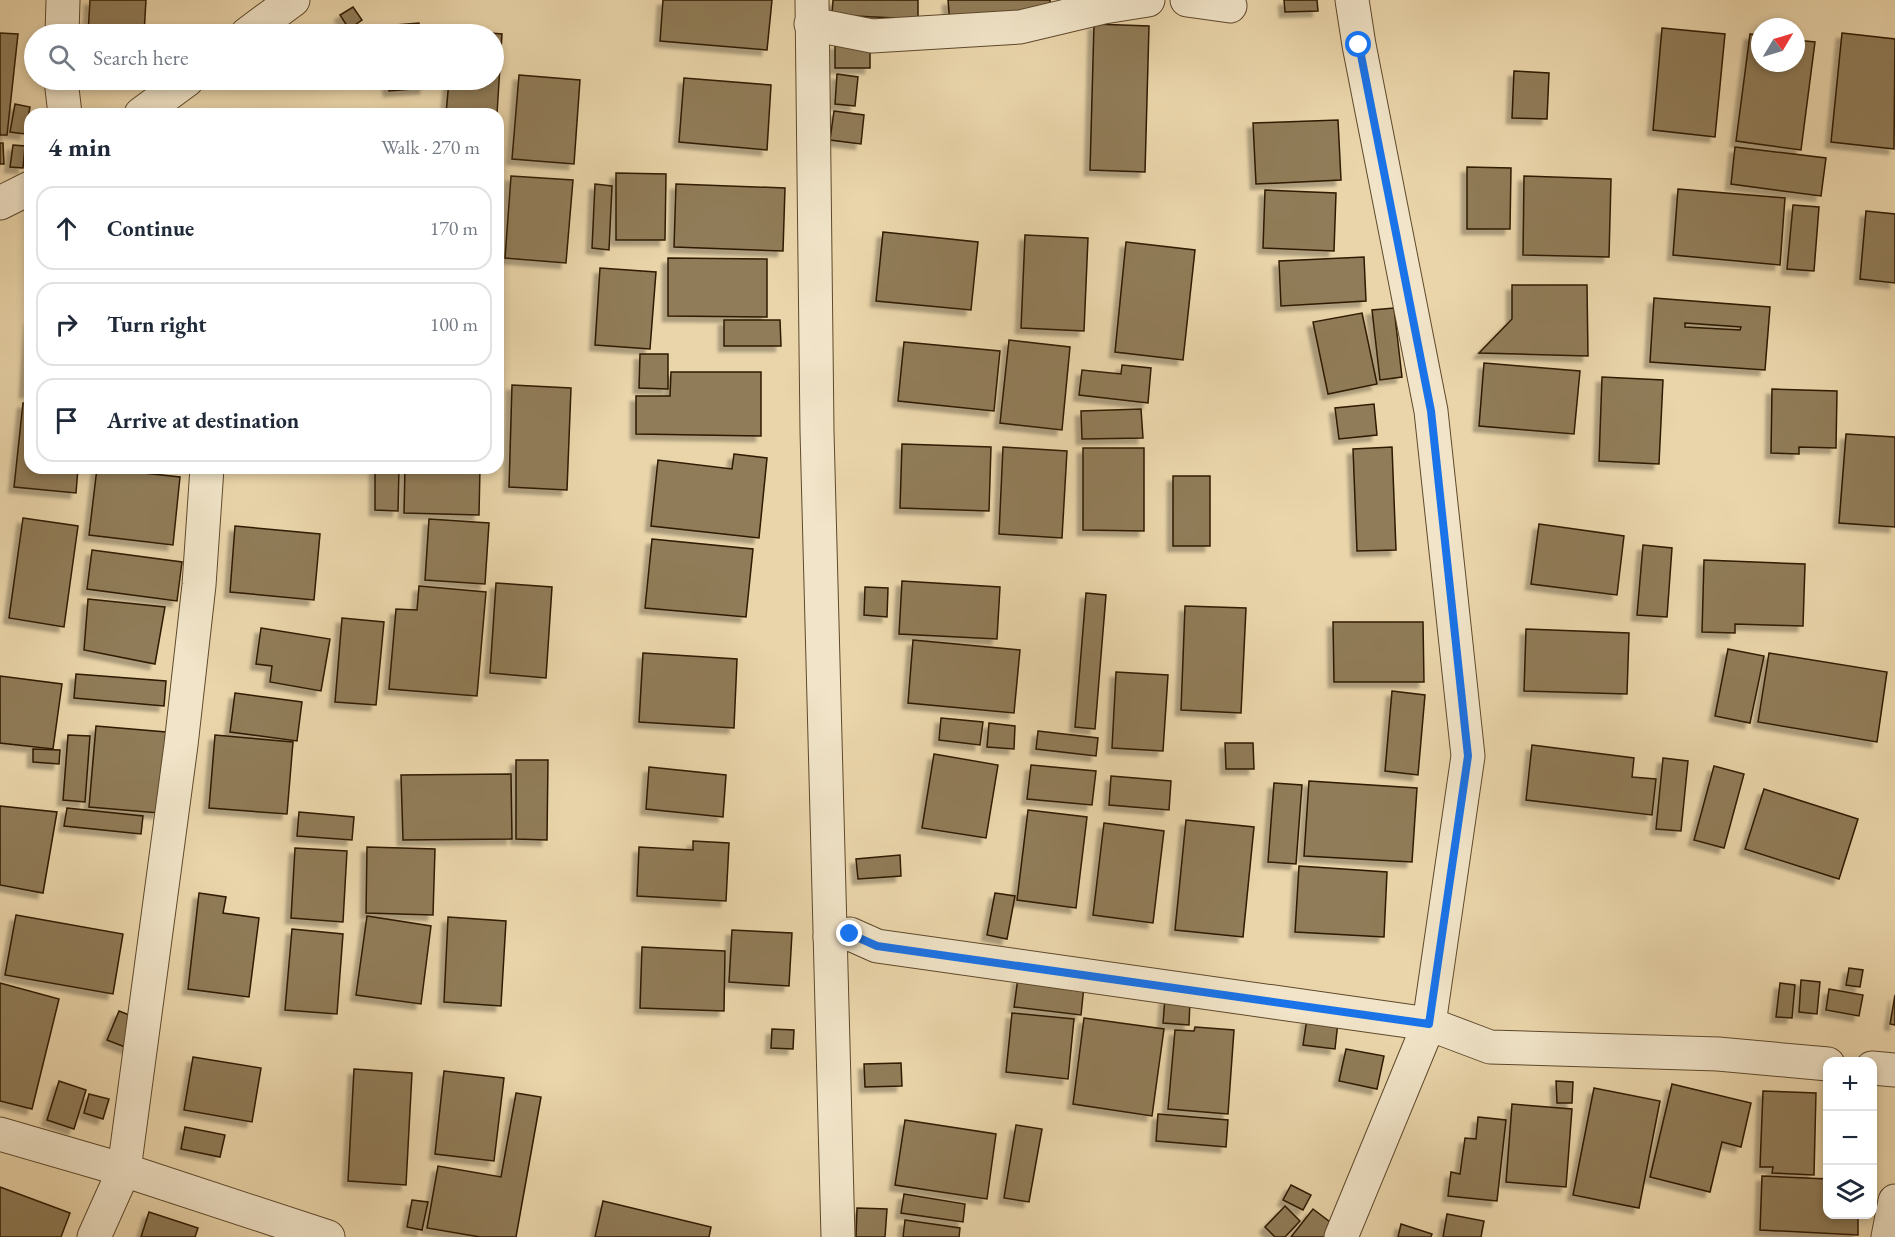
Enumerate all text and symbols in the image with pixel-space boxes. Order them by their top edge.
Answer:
north arrow [1751,18,1805,72]
search box [24,24,504,90]
route start [1345,31,1371,57]
icon: search [45,41,78,74]
text: Search here [93,43,188,72]
text: 4 min [48,130,111,164]
text: Walk · 270 m [381,134,480,160]
icon: ahead [50,212,83,245]
text: Continue [107,214,194,243]
text: 170 m [430,215,478,241]
icon: right [50,308,83,341]
text: Turn right [107,310,206,339]
text: 100 m [430,311,478,337]
icon: arrive [50,404,83,437]
text: Arrive at destination [107,406,299,435]
route end [836,920,862,946]
map controls [1823,1057,1877,1219]
button: + [1823,1057,1877,1111]
button: − [1823,1111,1877,1165]
button: layers [1823,1165,1877,1219]

